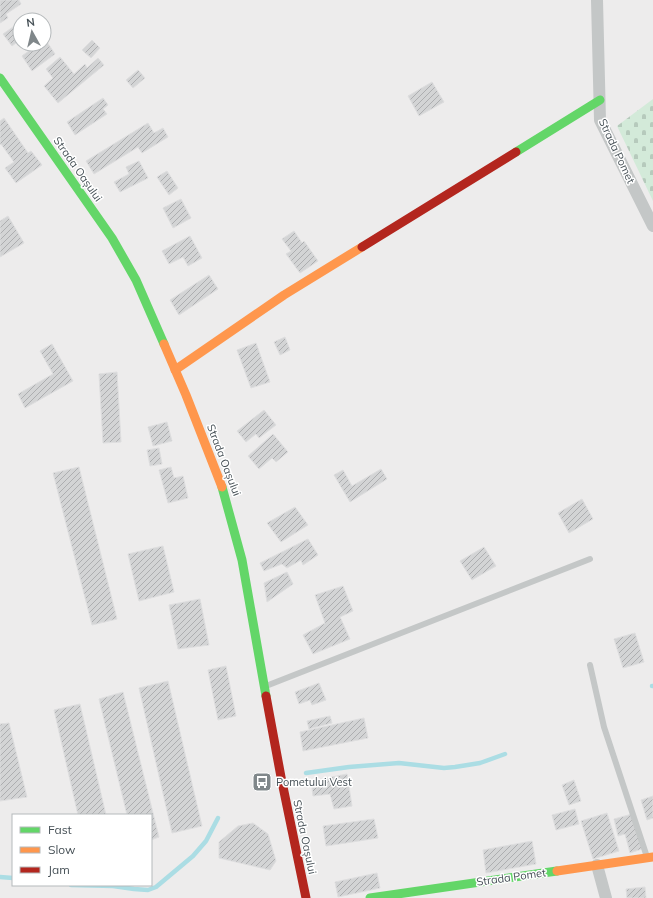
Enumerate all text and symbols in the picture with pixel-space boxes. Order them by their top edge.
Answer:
north arrow [12,12,52,52]
text: N [26,15,36,30]
street label: Strada Pomet [596,116,638,186]
street label: Strada Oașului [50,134,105,205]
street label: Strada Oașului [203,422,244,498]
bus stop icon: Pometului Vest [251,771,273,793]
place label: Pometului Vest [276,775,352,789]
street label: Strada Oașului [289,798,320,876]
legend [12,814,152,886]
text: Fast [48,822,72,837]
text: Slow [48,842,76,857]
text: Jam [48,862,70,877]
street label: Strada Pomet [475,865,547,889]

